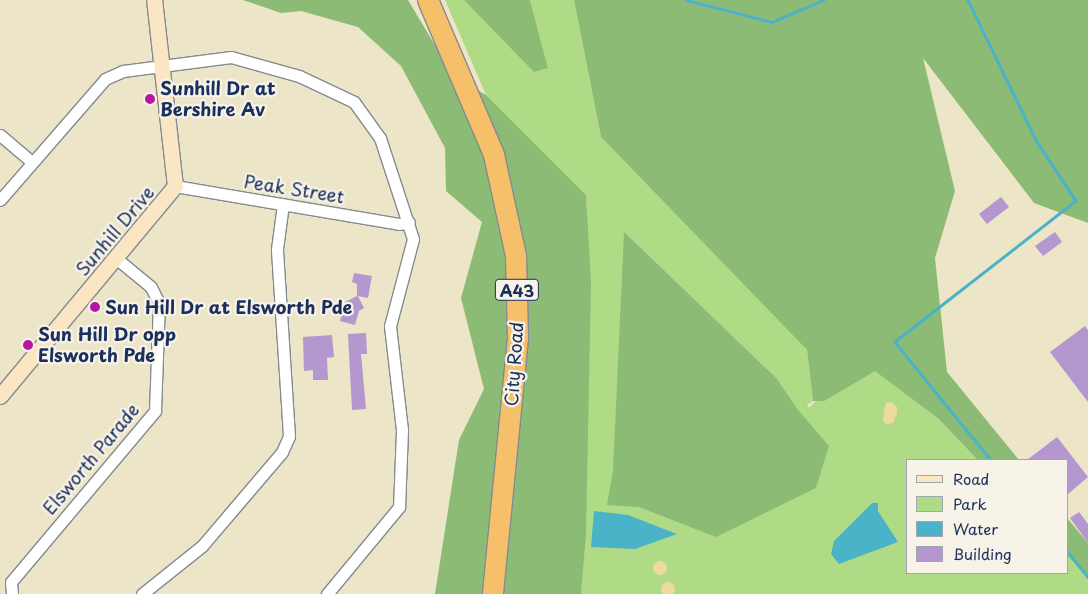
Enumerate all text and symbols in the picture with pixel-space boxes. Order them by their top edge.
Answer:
place label: Sunhill Dr at Bershire Av [160,78,277,120]
marker: Sunhill Dr at Bershire Av [144,93,156,105]
street label: Peak Street [242,170,346,208]
street label: Sunhill Drive [71,182,159,280]
road number: A43 [494,276,540,304]
place label: Sun Hill Dr at Elsworth Pde [105,296,353,318]
marker: Sun Hill Dr at Elsworth Pde [89,301,101,313]
street label: City Road [500,321,528,407]
place label: Sun Hill Dr opp Elsworth Pde [38,324,175,366]
marker: Sun Hill Dr opp Elsworth Pde [22,339,34,351]
street label: Elsworth Parade [38,398,144,520]
legend [906,459,1068,574]
text: Road [953,467,989,490]
text: Park [953,492,987,515]
text: Water [953,517,998,540]
text: Building [953,542,1012,565]

